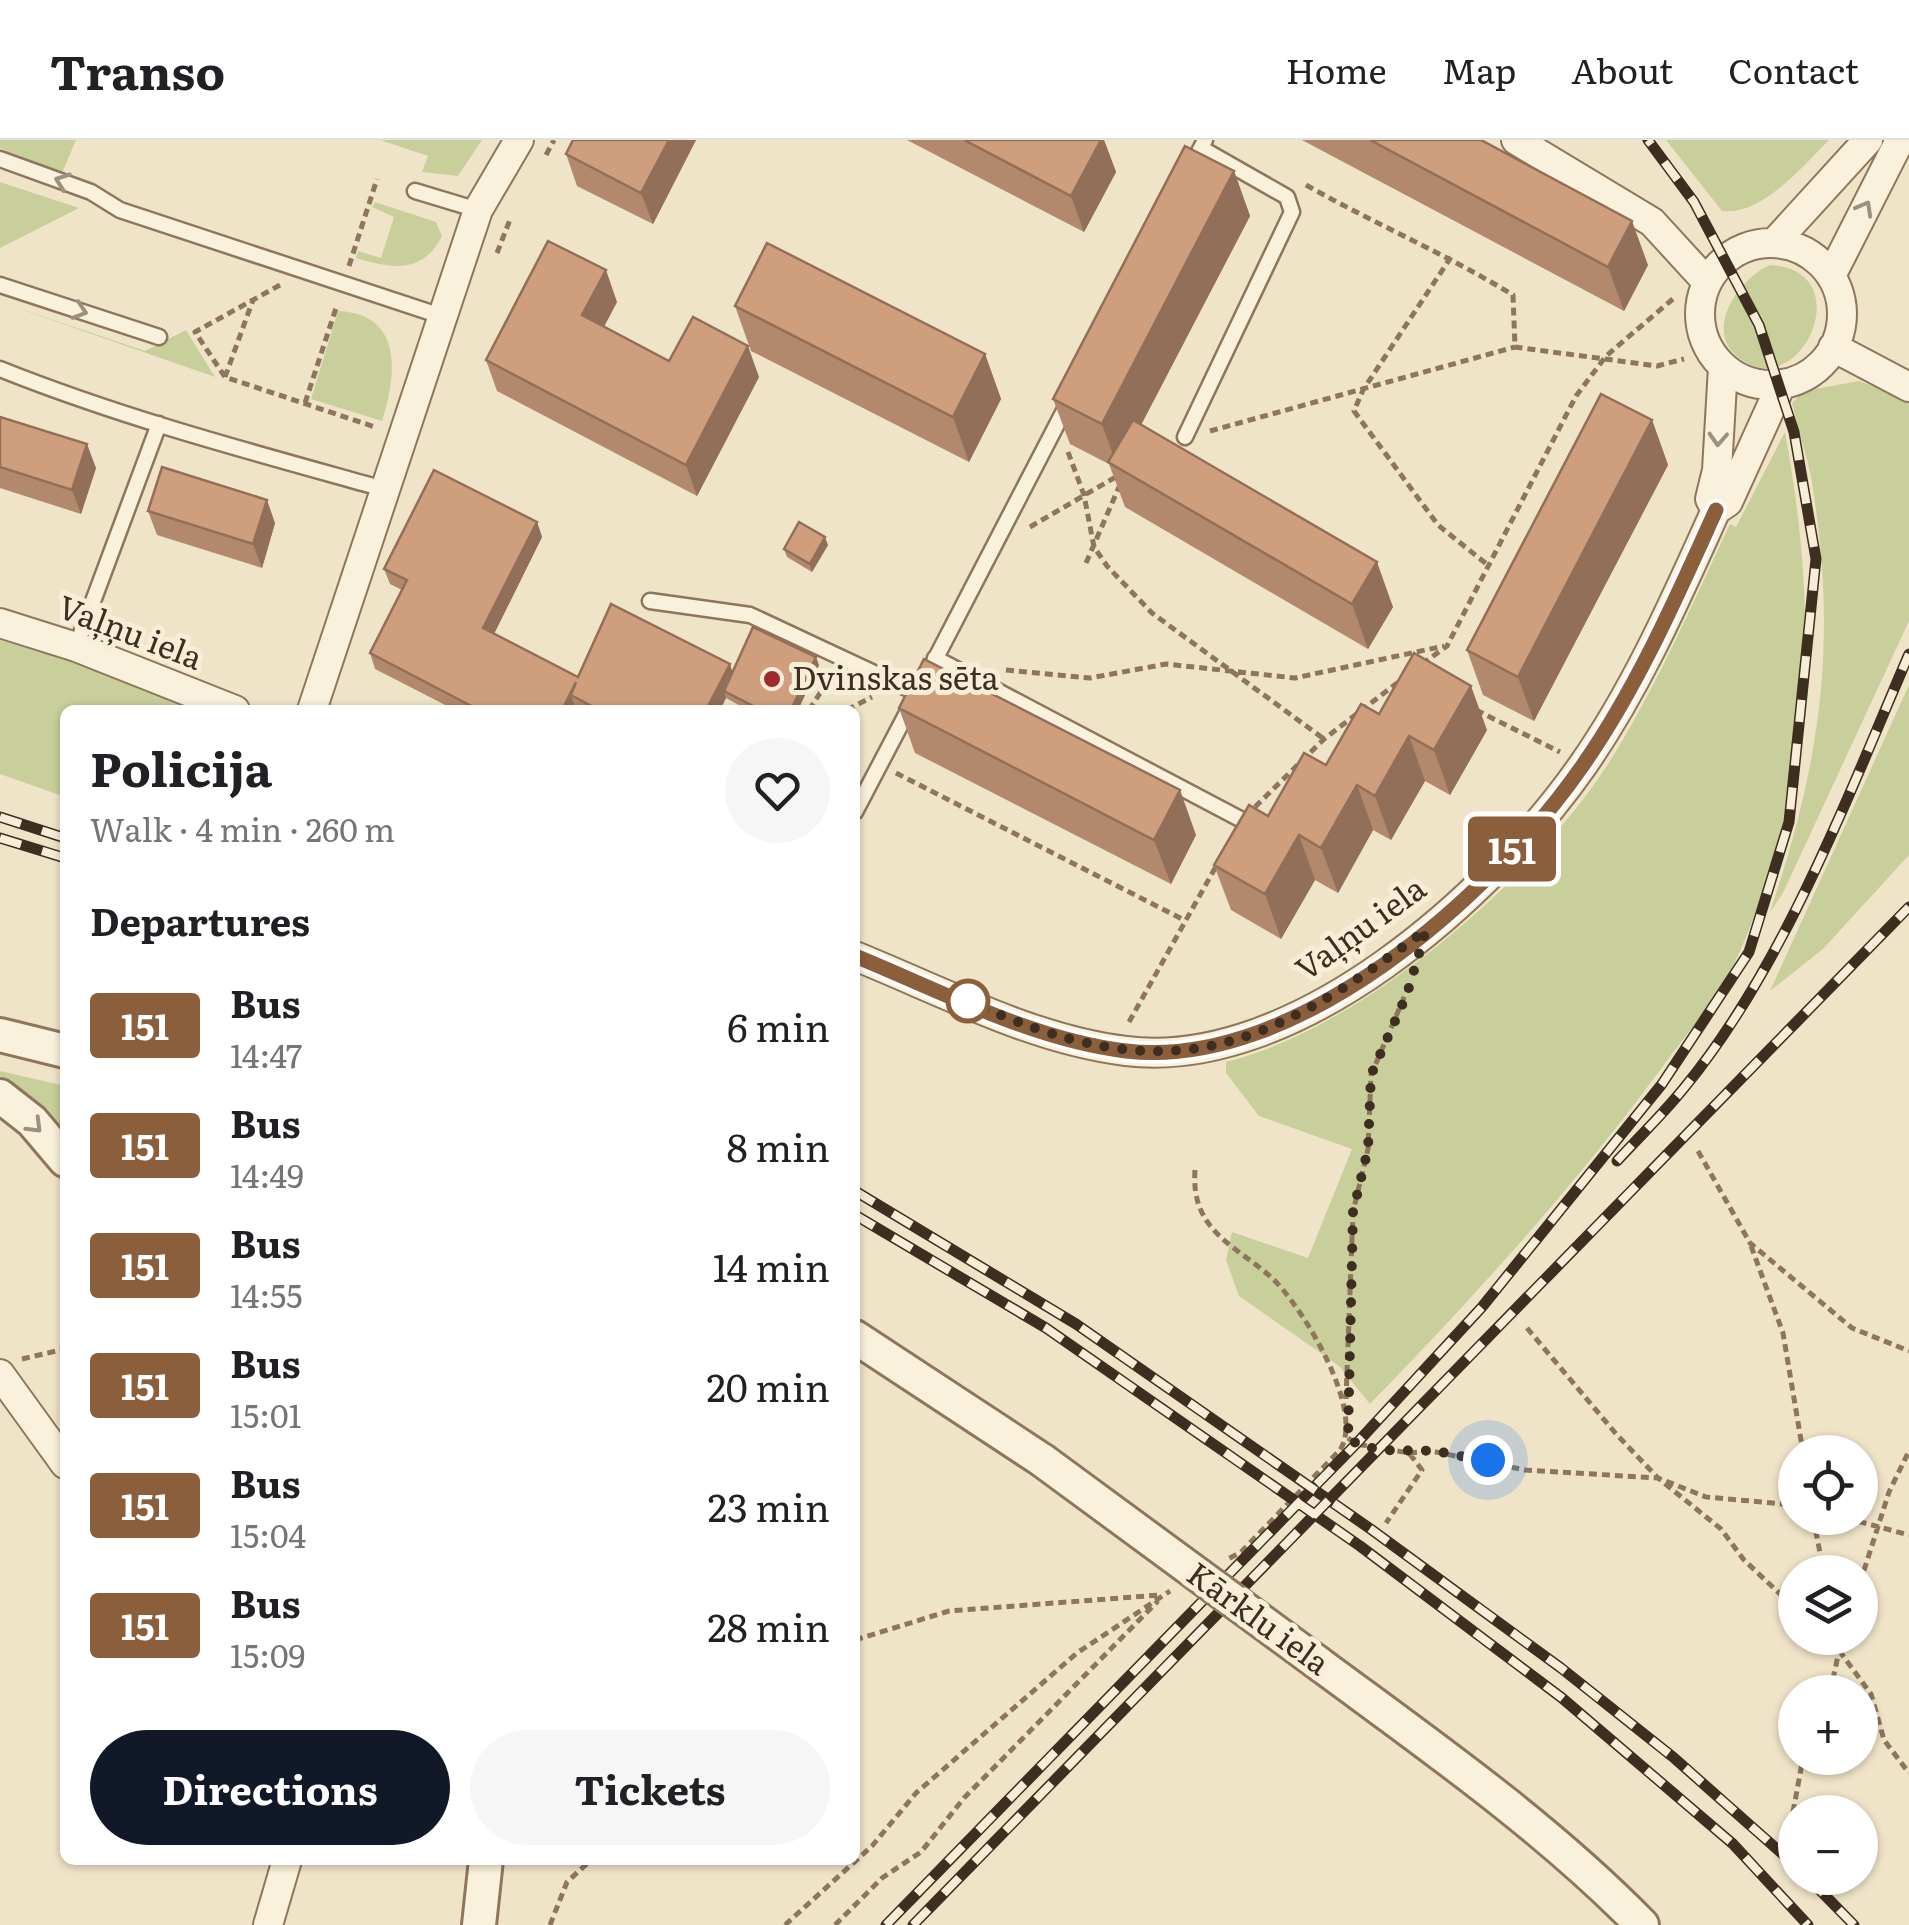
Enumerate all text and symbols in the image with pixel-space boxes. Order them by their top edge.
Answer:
text: Transo [50,34,225,105]
text: Home [1286,43,1387,95]
text: Map [1442,43,1516,95]
text: About [1571,43,1673,95]
text: Contact [1728,43,1859,95]
one-way arrow [54,172,71,193]
one-way arrow [1853,200,1873,218]
one-way arrow [70,299,87,320]
one-way arrow [1708,432,1729,448]
street label: Vaļņu iela [52,581,211,680]
place label: Dvinskas sēta [792,652,1000,700]
marker: Dvinskas sēta [761,668,783,690]
text: Policija [90,731,272,802]
button: heart [725,738,830,843]
text: Walk · 4 min · 260 m [90,804,395,852]
line badge: 151 [1454,816,1570,882]
text: 151 [1488,823,1536,875]
street label: Vaļņu iela [1284,862,1435,990]
text: Departures [90,891,310,948]
text: Bus [230,973,301,1030]
unlabelled marker [947,980,989,1022]
text: 6 min [727,997,830,1054]
text: 151 [121,999,169,1051]
text: 14:47 [230,1030,302,1078]
text: Bus [230,1093,301,1150]
one-way arrow [23,1114,41,1132]
text: 8 min [727,1117,830,1174]
text: 151 [121,1119,169,1171]
text: 14:49 [230,1150,304,1198]
text: Bus [230,1213,301,1270]
text: 14 min [713,1237,830,1294]
text: 151 [121,1239,169,1291]
text: 14:55 [230,1270,303,1318]
text: Bus [230,1333,301,1390]
text: 20 min [706,1357,830,1414]
text: 151 [121,1359,169,1411]
text: 15:01 [230,1390,301,1438]
your location [1463,1435,1513,1485]
map controls [1778,1435,1878,1895]
button: locate [1778,1435,1878,1535]
text: Bus [230,1453,301,1510]
text: 23 min [708,1477,830,1534]
text: 151 [121,1479,169,1531]
text: 15:04 [230,1510,306,1558]
street label: Kārklu iela [1178,1548,1342,1685]
button: layers [1778,1555,1878,1655]
text: Bus [230,1573,301,1630]
text: 28 min [708,1597,830,1654]
text: 151 [121,1599,169,1651]
text: 15:09 [230,1630,305,1678]
button: + [1778,1675,1878,1775]
button: Directions [90,1730,450,1845]
button: Tickets [470,1730,830,1845]
button: − [1778,1795,1878,1895]

